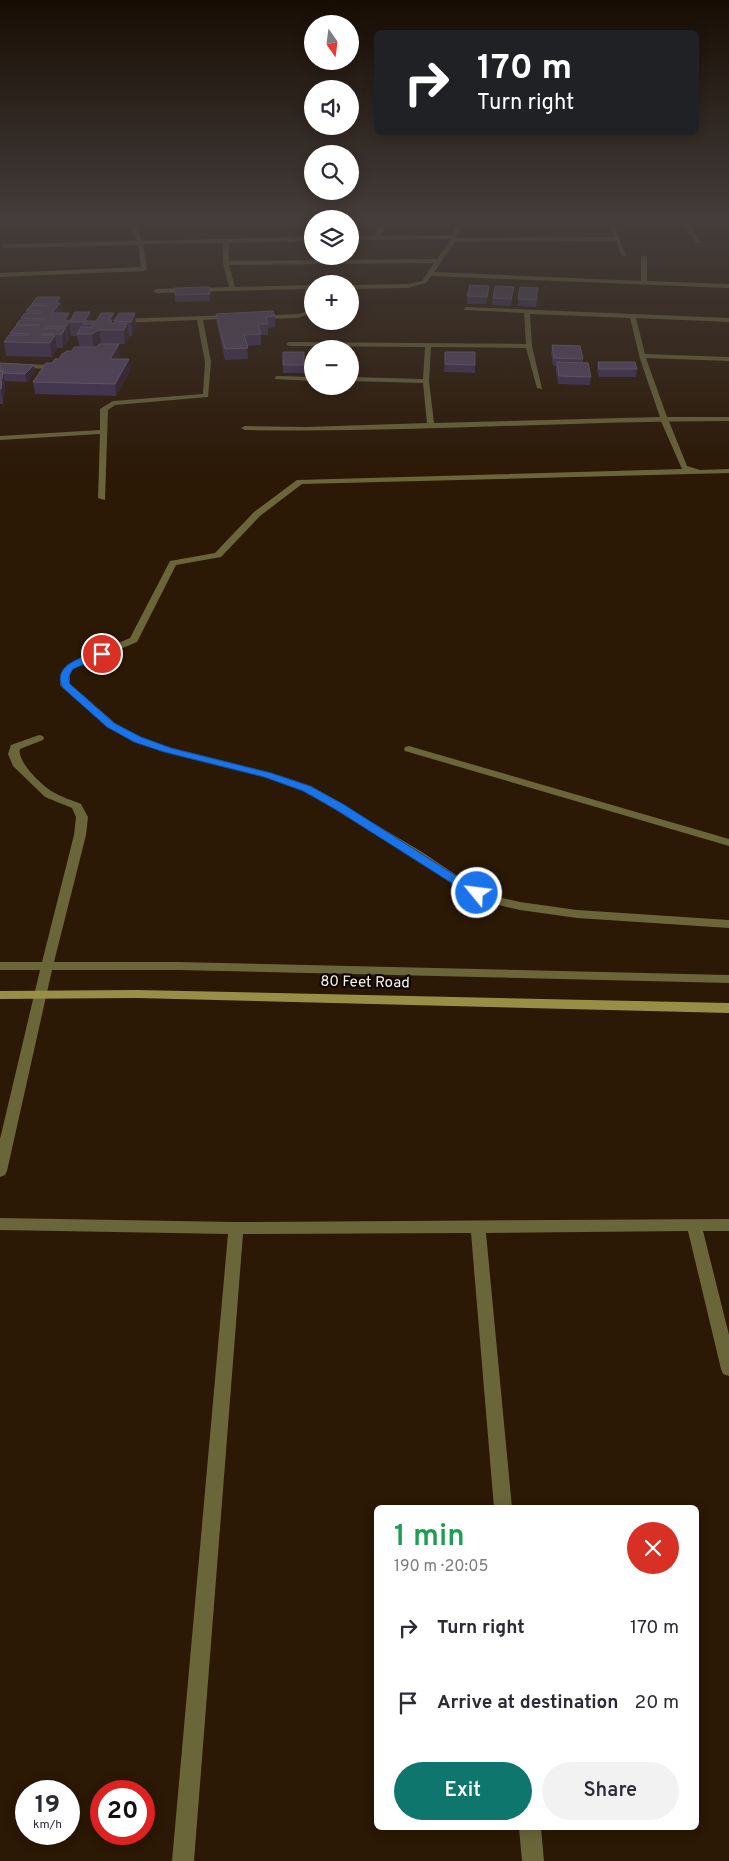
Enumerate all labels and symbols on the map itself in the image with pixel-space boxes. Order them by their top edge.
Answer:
north arrow [304,15,359,70]
pin [81,633,123,675]
position arrow [450,866,502,918]
street label: 80 Feet Road [320,973,410,993]
speed limit sign: 20 [90,1780,155,1845]

